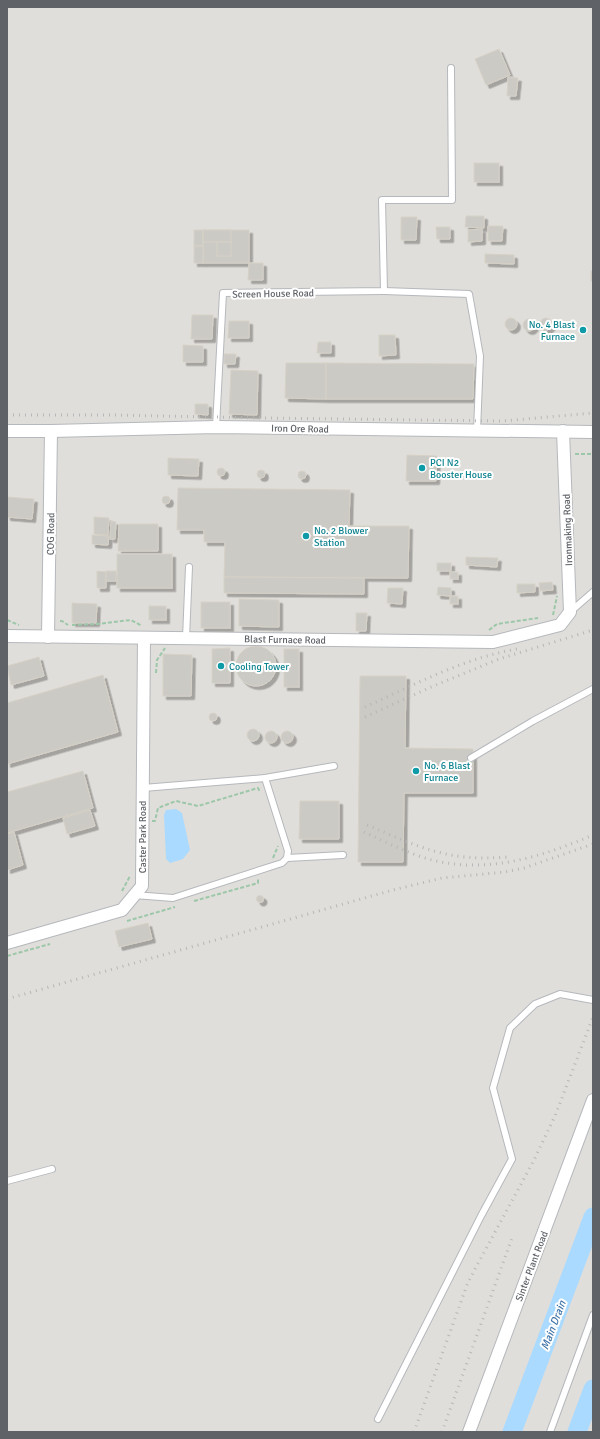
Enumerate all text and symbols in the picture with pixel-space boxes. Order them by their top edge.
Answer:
street label: Screen House Road [232,287,314,301]
place label: No. 4 Blast Furnace [529,319,575,343]
marker: No. 4 Blast Furnace [578,325,588,335]
street label: Iron Ore Road [271,422,329,436]
place label: PCI N2 Booster House [430,457,492,481]
marker: PCI N2 Booster House [417,463,427,473]
street label: Ironmaking Road [561,494,575,566]
street label: COG Road [45,513,57,555]
place label: No. 2 Blower Station [314,525,368,549]
marker: No. 2 Blower Station [301,531,311,541]
street label: Blast Furnace Road [244,633,326,647]
marker: Cooling Tower [216,661,226,671]
place label: Cooling Tower [229,661,289,673]
place label: No. 6 Blast Furnace [424,760,471,784]
marker: No. 6 Blast Furnace [411,766,421,776]
street label: Caster Park Road [137,801,149,873]
street label: Sinter Plant Road [513,1230,551,1303]
water label: Main Drain [538,1298,569,1352]

